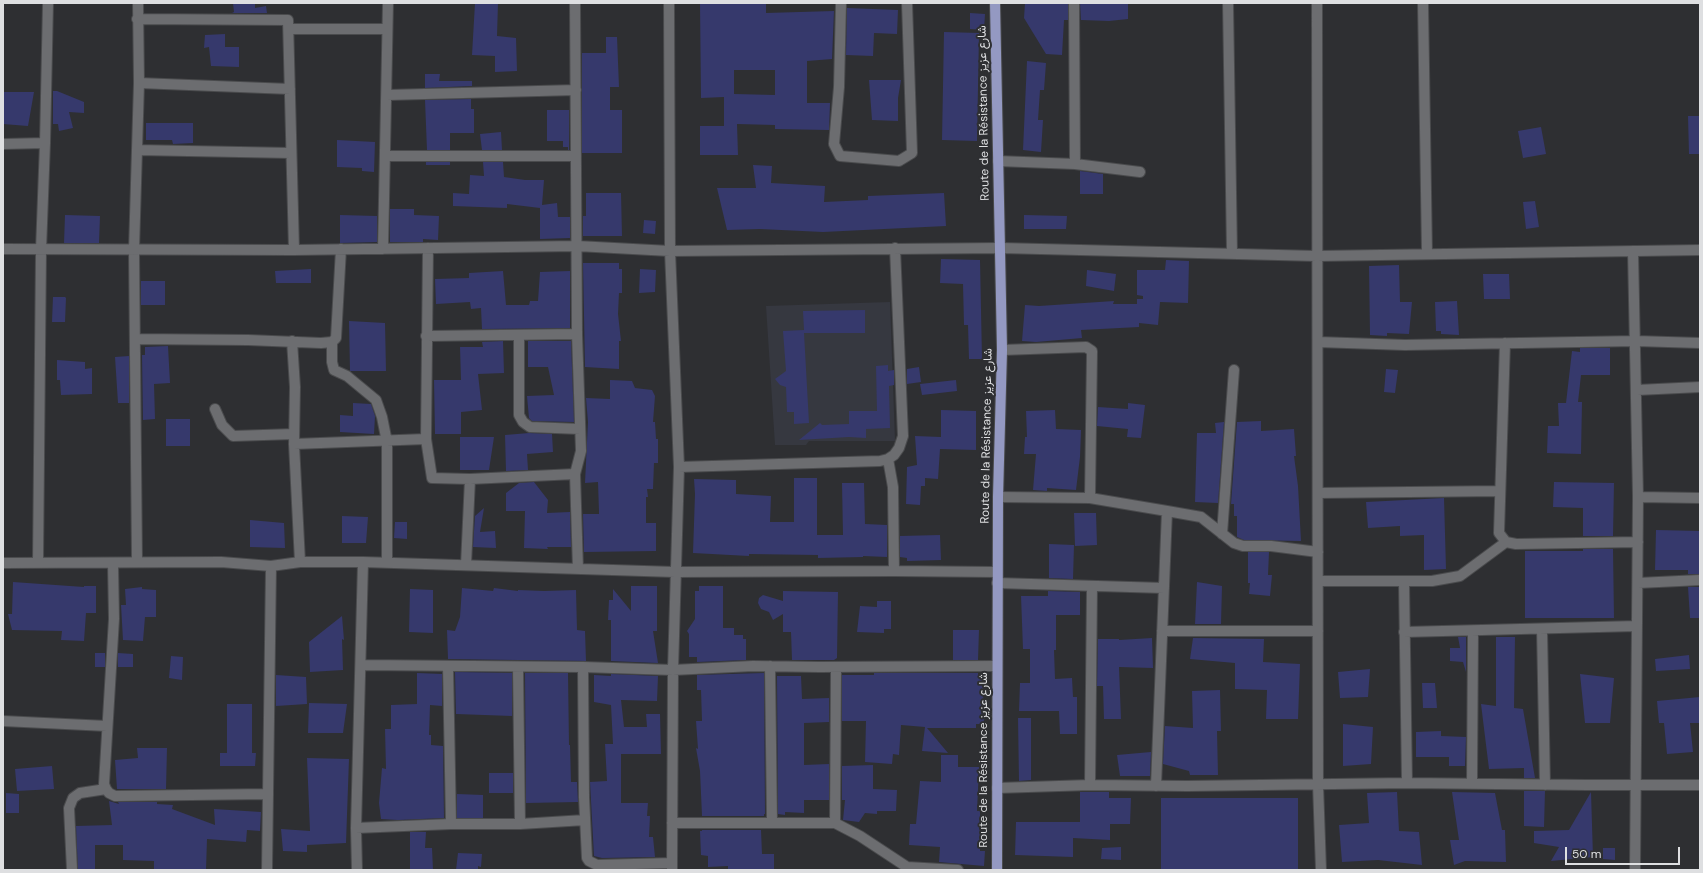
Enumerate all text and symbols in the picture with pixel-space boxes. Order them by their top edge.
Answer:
street label: Route de la Résistance شارع عزيز [975,25,993,201]
street label: Route de la Résistance شارع عزيز [978,348,996,524]
street label: Route de la Résistance شارع عزيز [977,672,991,848]
scale bar [1567,839,1682,865]
text: 50 m [1572,846,1601,862]

